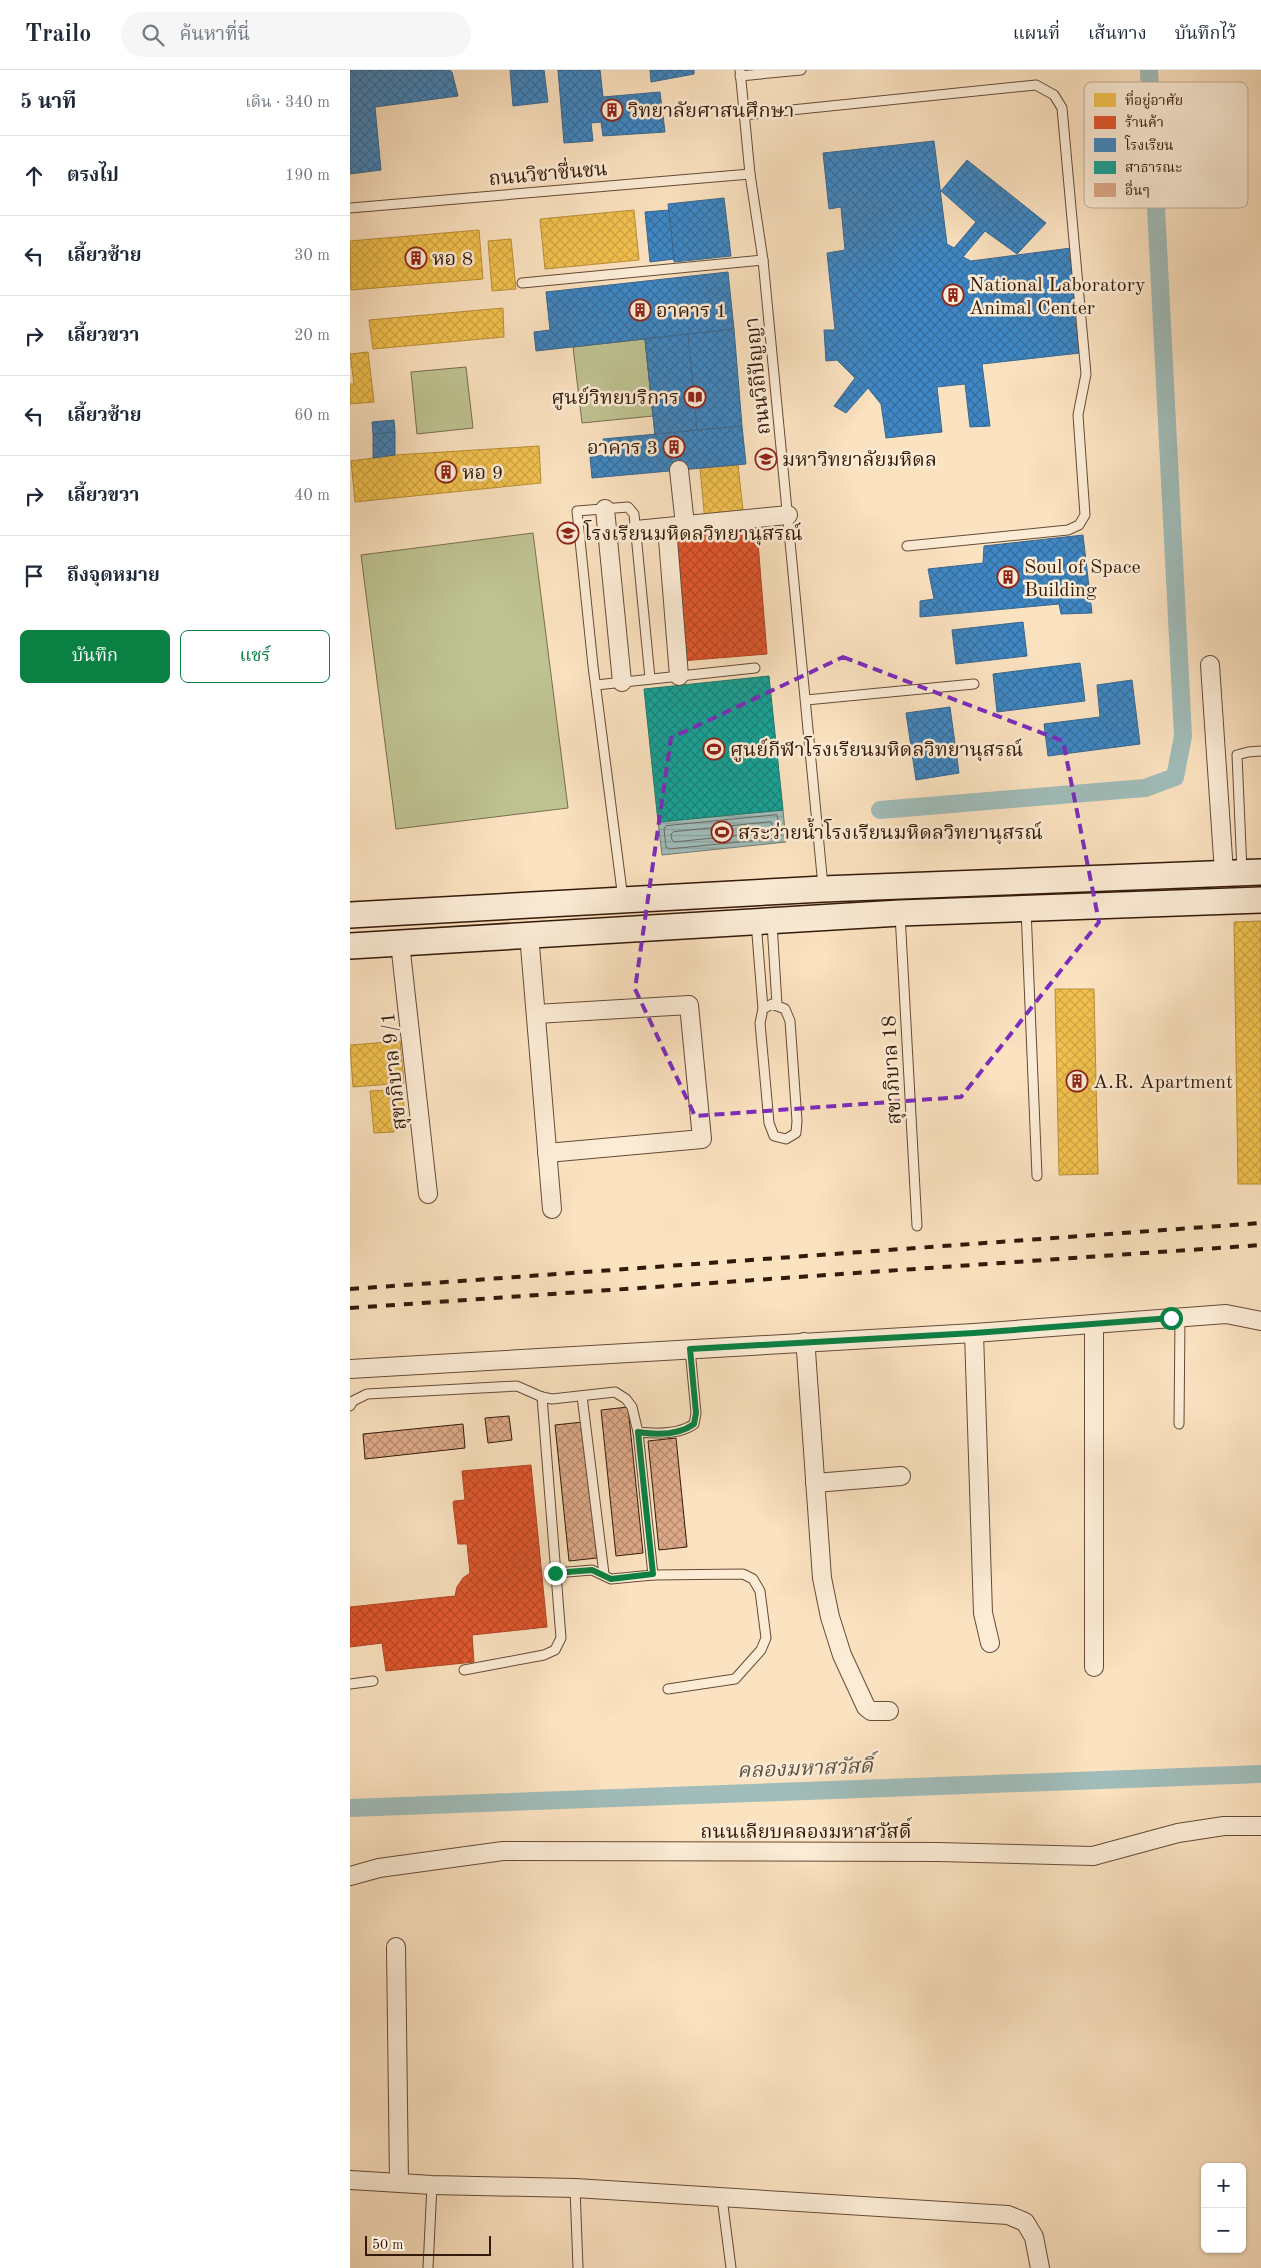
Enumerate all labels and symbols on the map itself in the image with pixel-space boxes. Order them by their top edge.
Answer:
legend [1084,82,1248,208]
text: ที่อยู่อาศัย [1125,90,1183,109]
building icon: วิทยาลัยศาสนศึกษา [600,98,624,122]
place label: วิทยาลัยศาสนศึกษา [628,101,794,122]
text: ร้านค้า [1125,114,1164,130]
text: โรงเรียน [1124,135,1174,153]
street label: ถนนวิชาชื่นชน [487,153,608,190]
text: สาธารณะ [1125,161,1182,175]
text: อื่นๆ [1125,180,1150,198]
building icon: หอ 8 [404,246,428,270]
place label: หอ 8 [432,250,473,270]
place label: National Laboratory Animal Center [969,276,1146,319]
building icon: National Laboratory Animal Center [941,283,965,307]
building icon: อาคาร 1 [628,298,652,322]
place label: อาคาร 1 [656,302,727,322]
street label: ถนนวิถีปัญญา [741,316,775,436]
library icon: ศูนย์วิทยบริการ [683,385,707,409]
place label: ศูนย์วิทยบริการ [551,386,679,410]
building icon: อาคาร 3 [662,435,686,459]
place label: อาคาร 3 [587,439,658,459]
school or university icon: มหาวิทยาลัยมหิดล [754,447,778,471]
place label: มหาวิทยาลัยมหิดล [782,450,937,471]
building icon: หอ 9 [434,460,458,484]
place label: หอ 9 [462,464,503,484]
place label: โรงเรียนมหิดลวิทยานุสรณ์ [583,519,803,546]
school or university icon: โรงเรียนมหิดลวิทยานุสรณ์ [556,521,580,545]
place label: Soul of Space Building [1024,558,1141,601]
building icon: Soul of Space Building [996,565,1020,589]
place label: ศูนย์กีฬาโรงเรียนมหิดลวิทยานุสรณ์ [730,735,1023,762]
sports icon: ศูนย์กีฬาโรงเรียนมหิดลวิทยานุสรณ์ [702,737,726,761]
place label: สระว่ายน้ำโรงเรียนมหิดลวิทยานุสรณ์ [738,817,1043,845]
sports icon: สระว่ายน้ำโรงเรียนมหิดลวิทยานุสรณ์ [710,820,734,844]
street label: สุขาภิบาล 9/1 [379,1011,412,1131]
street label: สุขาภิบาล 18 [880,1015,907,1125]
building icon: A.R. Apartment [1065,1069,1089,1093]
place label: A.R. Apartment [1093,1073,1233,1093]
route start [1160,1307,1183,1330]
route end [544,1562,567,1585]
water label: คลองมหาสวัสดิ์ [737,1750,880,1782]
street label: ถนนเลียบคลองมหาสวัสดิ์ [700,1816,913,1843]
scale bar [365,2233,491,2256]

